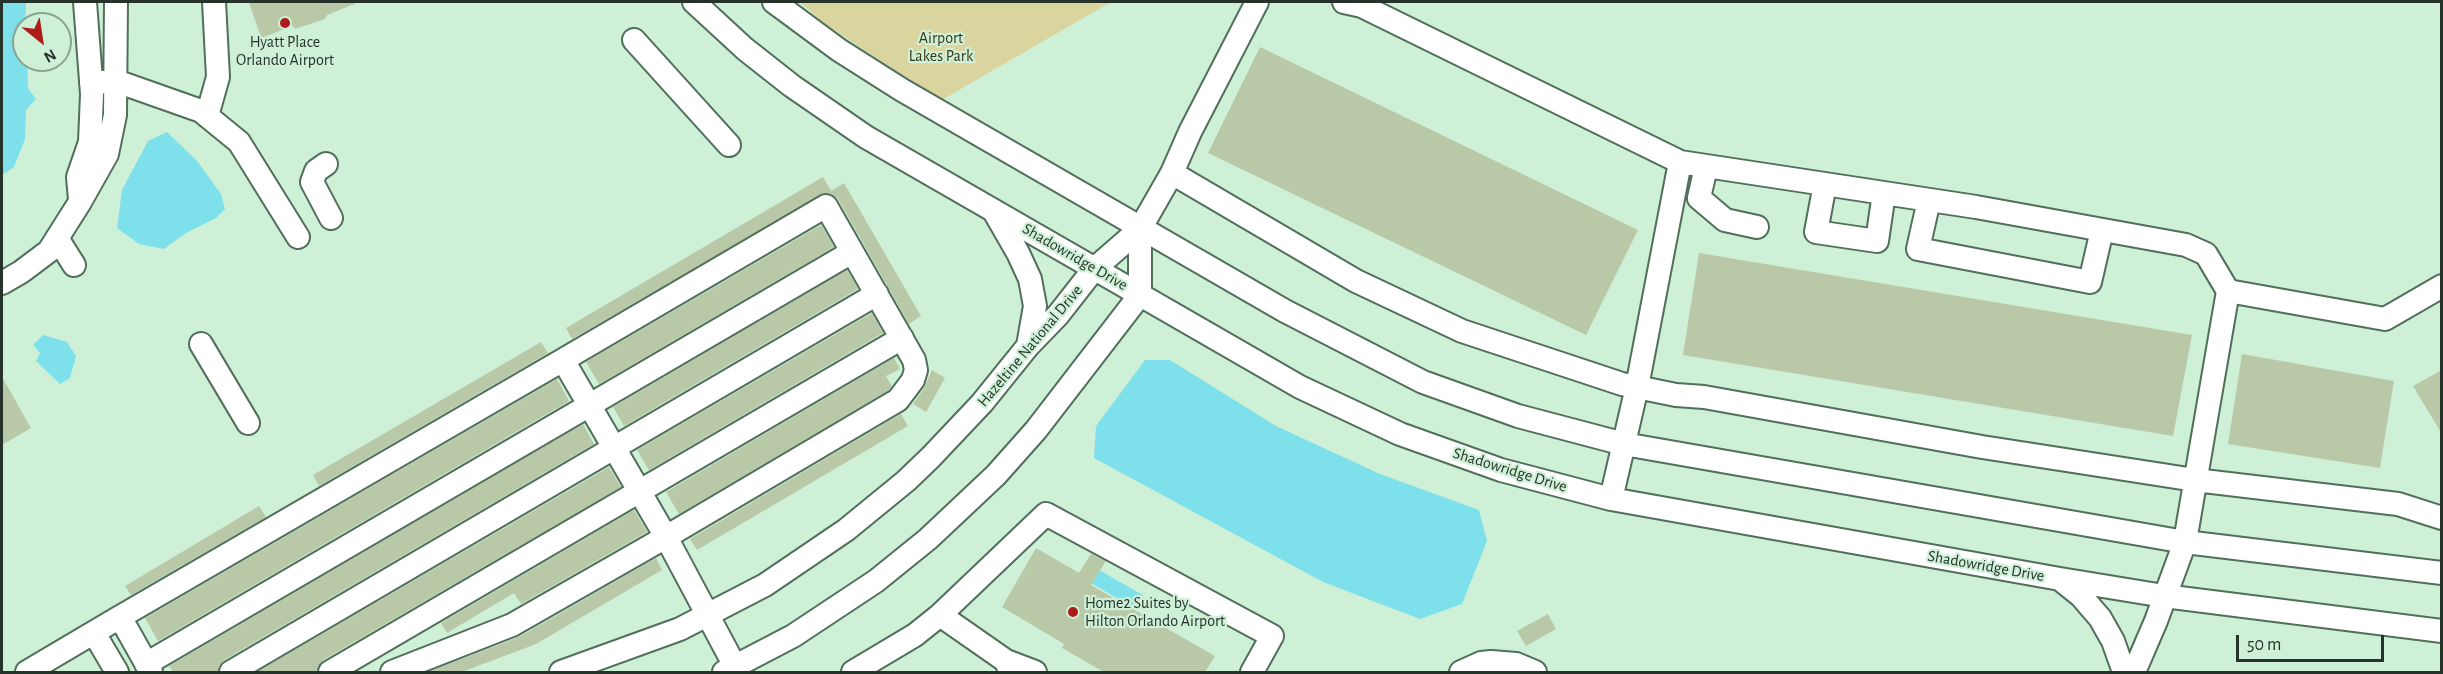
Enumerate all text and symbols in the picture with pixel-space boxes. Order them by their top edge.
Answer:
north arrow [12,12,72,72]
marker: Hyatt Place Orlando Airport [278,16,292,30]
park label: Airport Lakes Park [909,28,973,66]
place label: Hyatt Place Orlando Airport [236,32,334,70]
text: N [41,46,59,66]
street label: Shadowridge Drive [1019,219,1131,295]
street label: Hazeltine National Drive [973,281,1087,411]
street label: Shadowridge Drive [1451,444,1569,496]
street label: Shadowridge Drive [1926,546,2046,586]
place label: Home2 Suites by Hilton Orlando Airport [1085,593,1225,631]
marker: Home2 Suites by Hilton Orlando Airport [1066,605,1080,619]
scale bar [2239,623,2388,661]
text: 50 m [2247,636,2281,654]

